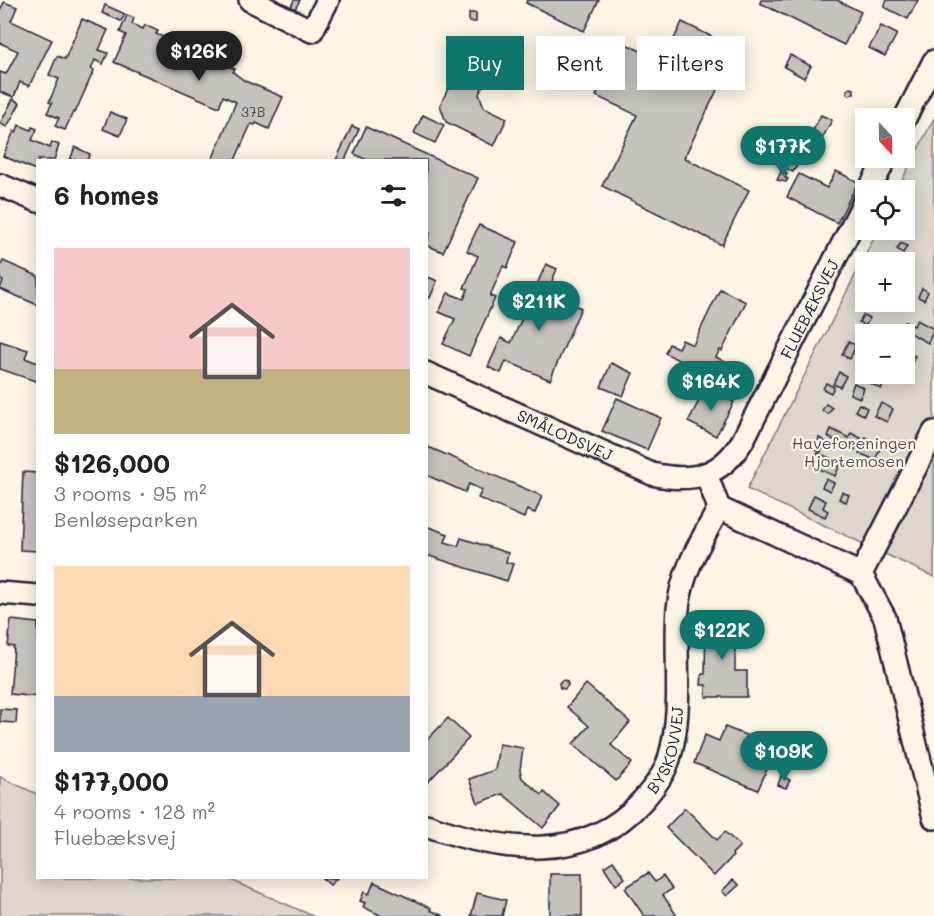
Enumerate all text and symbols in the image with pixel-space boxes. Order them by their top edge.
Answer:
pin: $126K [157,31,241,82]
chip: Buy [446,36,524,90]
chip: Rent [536,36,625,90]
chip: Filters [637,36,745,90]
text: $126K [170,37,228,63]
house number: 37B [241,102,265,121]
north arrow [855,108,915,168]
map controls [855,108,915,384]
pin: $177K [741,126,825,177]
text: $177K [755,132,811,158]
text: 6 homes [54,178,159,212]
icon: filters [377,179,410,212]
button: locate [855,180,915,240]
button: + [855,252,915,312]
street label: FLUEBÆKSVEJ [775,255,843,362]
pin: $211K [497,281,581,332]
icon: home [178,287,286,395]
text: $211K [512,287,566,313]
button: − [855,324,915,384]
pin: $164K [669,361,753,412]
text: $164K [681,367,741,393]
street label: SMÅLODSVEJ [514,404,616,465]
park label: Haveforeningen Hjortemosen [792,432,916,471]
text: $126,000 [54,446,170,480]
text: 3 rooms · 95 m² [54,480,206,506]
text: Benløseparken [54,506,198,532]
icon: home [178,605,286,713]
pin: $122K [680,610,764,661]
text: $122K [694,616,750,642]
street label: BYSKOVVEJ [642,706,687,797]
pin: $109K [742,731,826,782]
text: $109K [754,737,814,763]
text: $177,000 [54,764,169,798]
text: 4 rooms · 128 m² [54,798,215,824]
text: Fluebæksvej [54,824,176,850]

